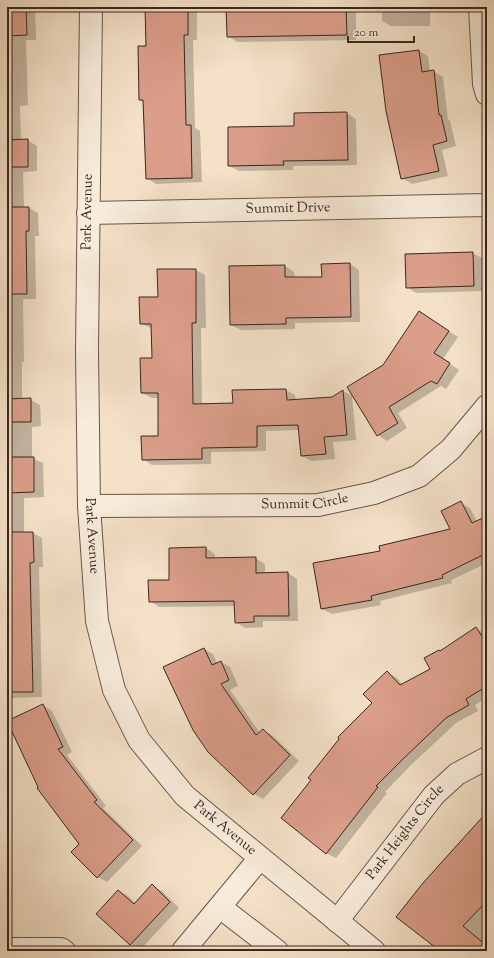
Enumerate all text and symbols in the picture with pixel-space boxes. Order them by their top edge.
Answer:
scale bar [348,18,414,44]
text: 20 m [354,24,379,42]
street label: Park Avenue [77,174,99,250]
street label: Summit Drive [245,198,331,220]
street label: Summit Circle [261,489,350,515]
street label: Park Avenue [79,498,104,575]
street label: Park Heights Circle [362,780,449,884]
street label: Park Avenue [189,796,261,861]

